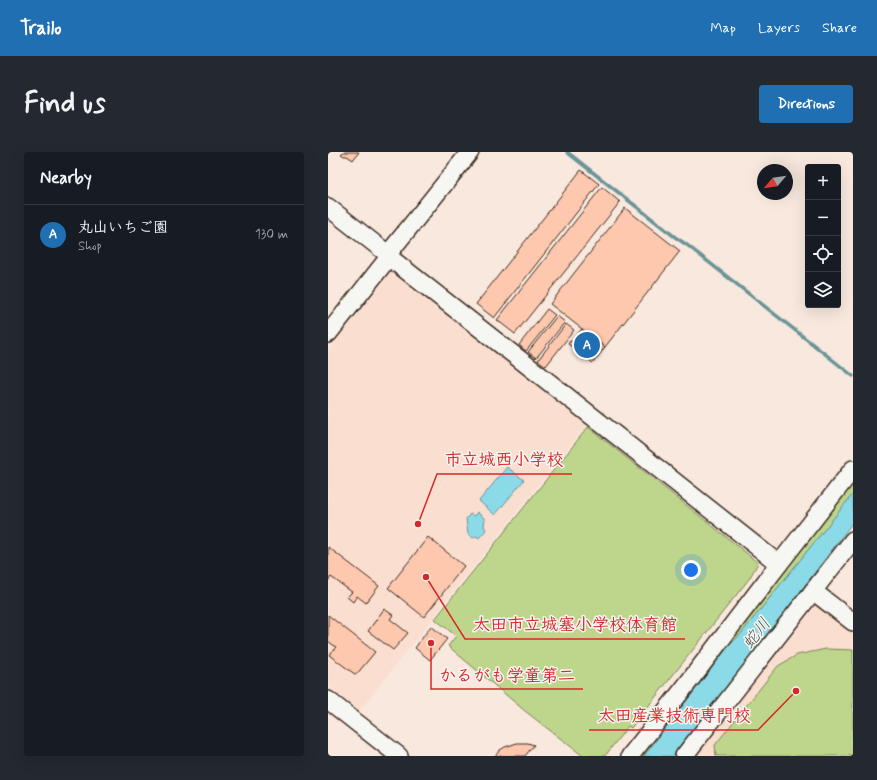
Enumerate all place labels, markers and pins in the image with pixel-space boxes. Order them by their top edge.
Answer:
pin: A [574,330,600,360]
callout: 市立城西小学校 [437,445,572,474]
callout: 太田市立城塞小学校体育館 [465,610,685,639]
callout: かるがも学童第二 [431,660,583,689]
callout: 太田産業技術専門校 [589,701,758,730]

